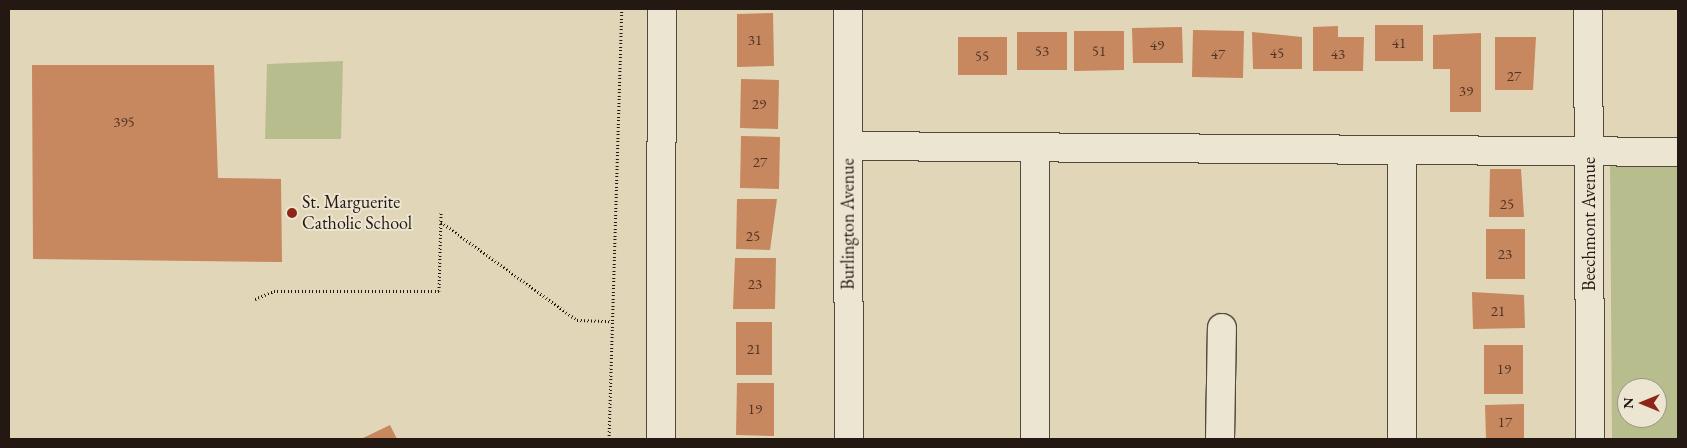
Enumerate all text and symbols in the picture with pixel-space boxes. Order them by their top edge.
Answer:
house number: 31 [748,31,762,49]
house number: 41 [1392,34,1406,52]
house number: 49 [1150,36,1164,54]
house number: 53 [1035,42,1049,60]
house number: 51 [1092,42,1106,60]
house number: 45 [1270,44,1284,62]
house number: 47 [1211,45,1225,63]
house number: 43 [1331,45,1345,63]
house number: 55 [975,47,989,65]
house number: 27 [1507,67,1521,85]
house number: 39 [1459,82,1473,100]
house number: 29 [752,95,766,113]
house number: 395 [113,113,135,131]
house number: 27 [753,153,767,171]
street label: Beechmont Avenue [1578,157,1600,291]
street label: Burlington Avenue [837,158,859,290]
place label: St. Marguerite Catholic School [302,192,412,234]
house number: 25 [1500,195,1514,213]
marker: St. Marguerite Catholic School [286,207,298,219]
house number: 25 [746,227,760,245]
house number: 23 [1498,245,1512,263]
house number: 23 [748,275,762,293]
house number: 21 [1491,302,1505,320]
house number: 21 [747,340,761,358]
house number: 19 [1497,360,1511,378]
north arrow [1617,378,1667,428]
text: N [1619,397,1637,409]
house number: 19 [748,400,762,418]
house number: 17 [1498,413,1512,431]

